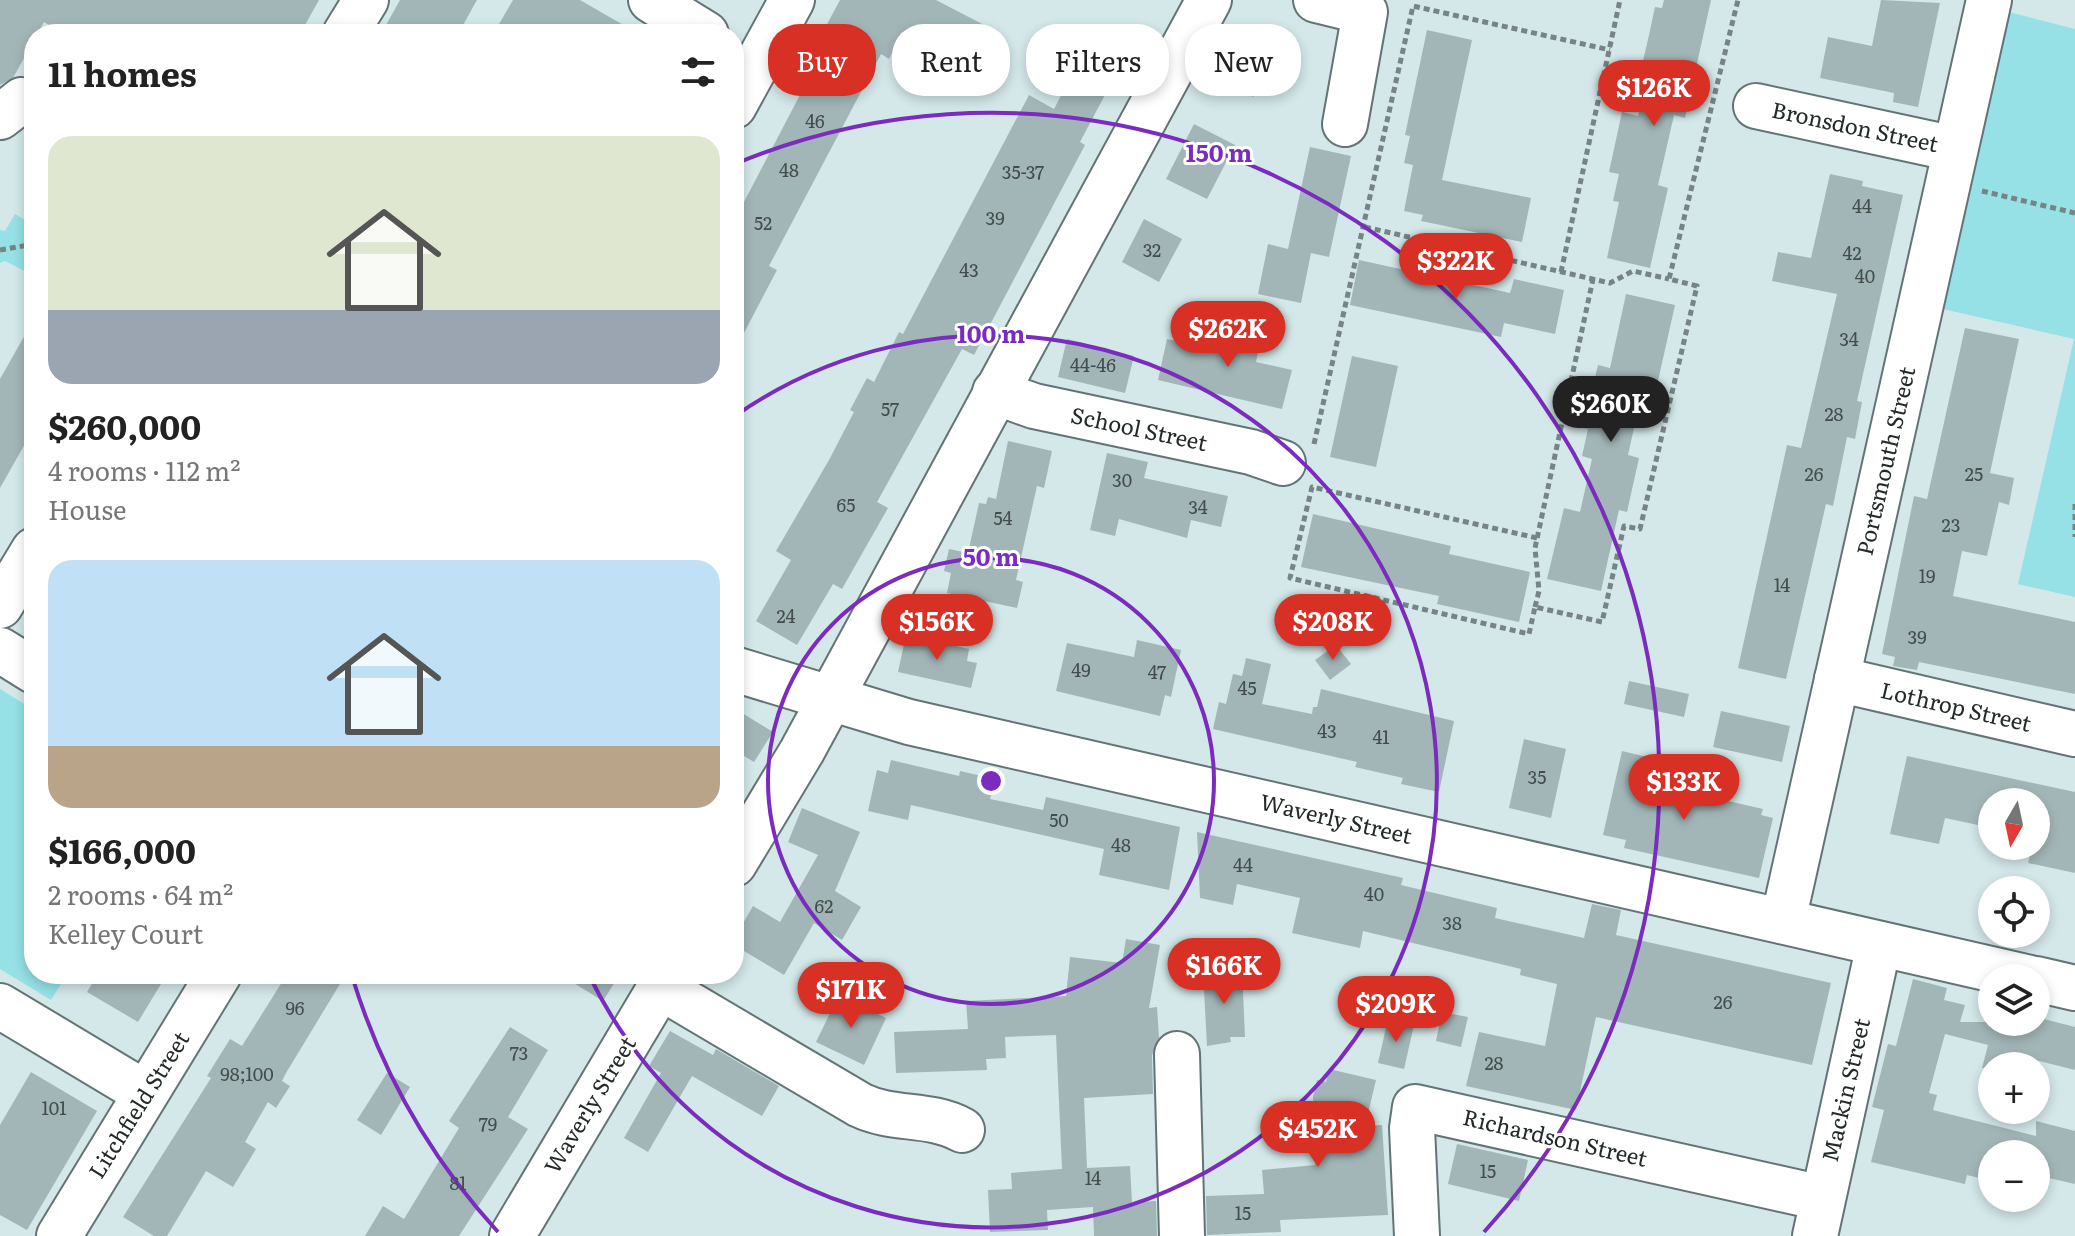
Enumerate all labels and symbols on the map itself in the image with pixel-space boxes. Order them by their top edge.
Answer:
pin: $126K [1598,60,1710,128]
street label: Bronsdon Street [1769,92,1942,159]
house number: 46 [805,107,825,134]
text: 150 m [1186,134,1252,169]
house number: 48 [779,156,799,183]
house number: 35-37 [1002,158,1044,185]
house number: 44 [1852,192,1872,219]
house number: 39 [985,204,1005,231]
house number: 52 [754,209,772,236]
pin: $322K [1400,233,1512,301]
house number: 32 [1143,236,1161,263]
house number: 42 [1842,239,1862,266]
house number: 43 [959,256,979,283]
house number: 40 [1855,262,1875,289]
pin: $262K [1172,301,1284,369]
text: 100 m [957,315,1025,350]
house number: 34 [1839,325,1859,352]
house number: 44-46 [1070,351,1116,378]
street label: Portsmouth Street [1847,363,1922,558]
pin: $260K [1555,376,1667,444]
house number: 57 [881,395,899,422]
street label: School Street [1068,397,1211,458]
house number: 28 [1824,400,1844,427]
house number: 26 [1805,460,1824,487]
house number: 25 [1965,460,1983,487]
house number: 30 [1112,466,1132,493]
house number: 65 [837,491,855,518]
house number: 34 [1188,493,1208,520]
house number: 54 [993,504,1013,531]
house number: 23 [1942,511,1960,538]
text: 50 m [963,538,1019,573]
house number: 19 [1919,562,1935,589]
house number: 14 [1774,571,1790,598]
pin: $156K [881,594,993,662]
pin: $208K [1277,594,1389,662]
house number: 24 [776,602,796,629]
house number: 39 [1907,623,1927,650]
house number: 49 [1071,656,1091,683]
house number: 47 [1148,658,1166,685]
street label: Lothrop Street [1878,672,2035,739]
house number: 45 [1237,674,1257,701]
house number: 43 [1317,717,1337,744]
house number: 41 [1372,723,1390,750]
pin: $133K [1628,754,1740,822]
house number: 35 [1528,763,1546,790]
centre of rings [977,767,1005,795]
street label: Waverly Street [1257,784,1416,851]
north arrow [1978,788,2050,860]
house number: 50 [1049,806,1069,833]
house number: 48 [1111,831,1131,858]
house number: 44 [1233,851,1253,878]
house number: 40 [1364,880,1384,907]
house number: 62 [815,892,833,919]
house number: 38 [1442,909,1462,936]
pin: $166K [1168,938,1280,1006]
pin: $171K [795,962,907,1030]
pin: $209K [1340,976,1452,1044]
house number: 26 [1714,988,1733,1015]
house number: 96 [285,994,305,1021]
street label: Mackin Street [1812,1014,1877,1165]
street label: Litchfield Street [79,1024,196,1184]
street label: Waverly Street [535,1029,643,1179]
house number: 73 [510,1039,528,1066]
house number: 28 [1484,1049,1504,1076]
house number: 98;100 [220,1060,274,1087]
house number: 101 [41,1094,67,1121]
street label: Richardson Street [1460,1099,1651,1174]
pin: $452K [1262,1101,1374,1169]
house number: 79 [479,1110,497,1137]
house number: 15 [1480,1157,1496,1184]
house number: 14 [1085,1164,1101,1191]
house number: 81 [449,1169,467,1196]
house number: 15 [1235,1199,1251,1226]

